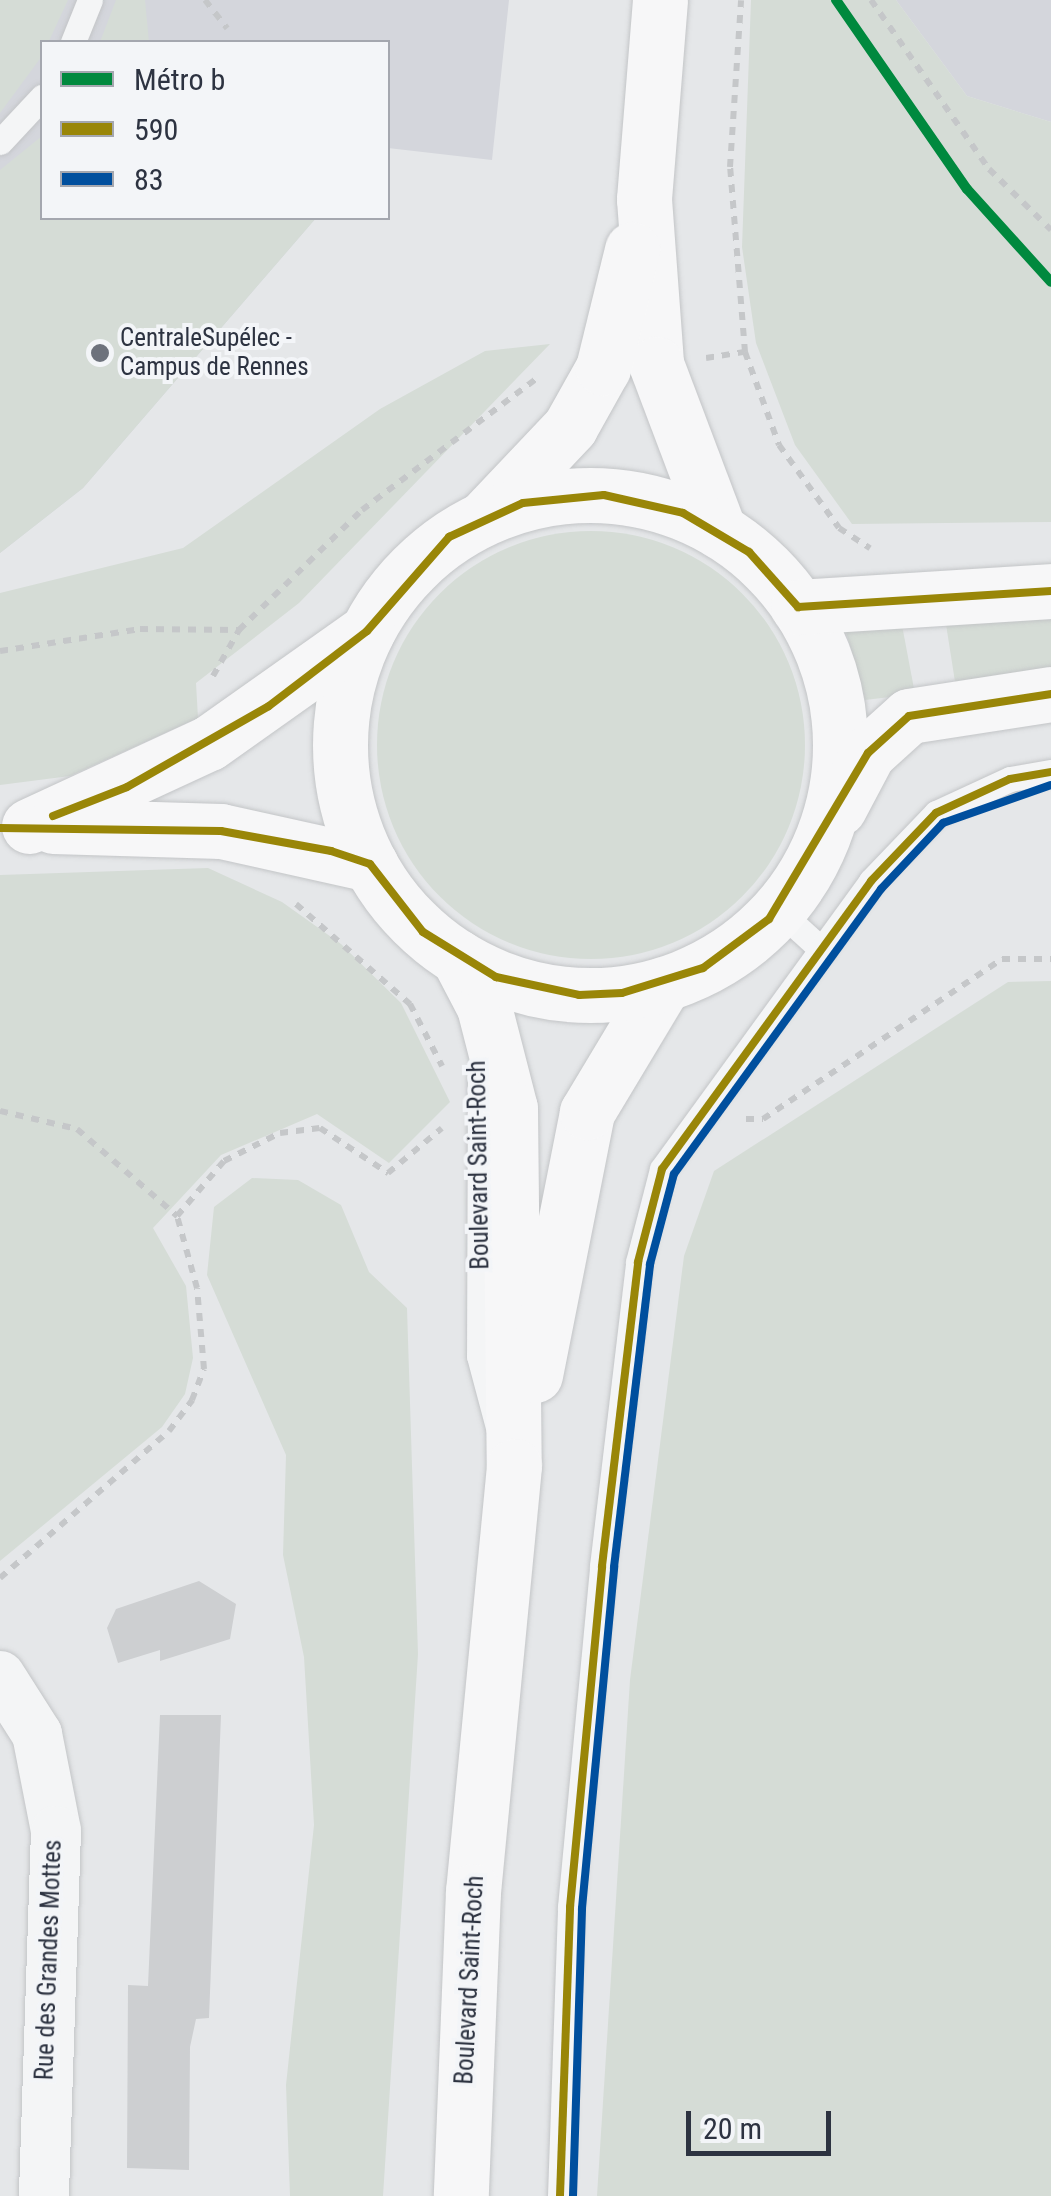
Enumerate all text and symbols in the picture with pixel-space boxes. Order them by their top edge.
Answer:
legend [40,40,390,220]
text: Métro b [134,62,225,97]
text: 590 [134,112,178,147]
text: 83 [134,162,164,197]
place label: CentraleSupélec - Campus de Rennes [120,324,309,383]
marker: CentraleSupélec - Campus de Rennes [89,342,111,364]
street label: Boulevard Saint-Roch [462,1060,496,1270]
street label: Rue des Grandes Mottes [30,1839,68,2081]
street label: Boulevard Saint-Roch [450,1875,490,2085]
scale bar [691,2091,836,2153]
text: 20 m [703,2111,762,2146]

